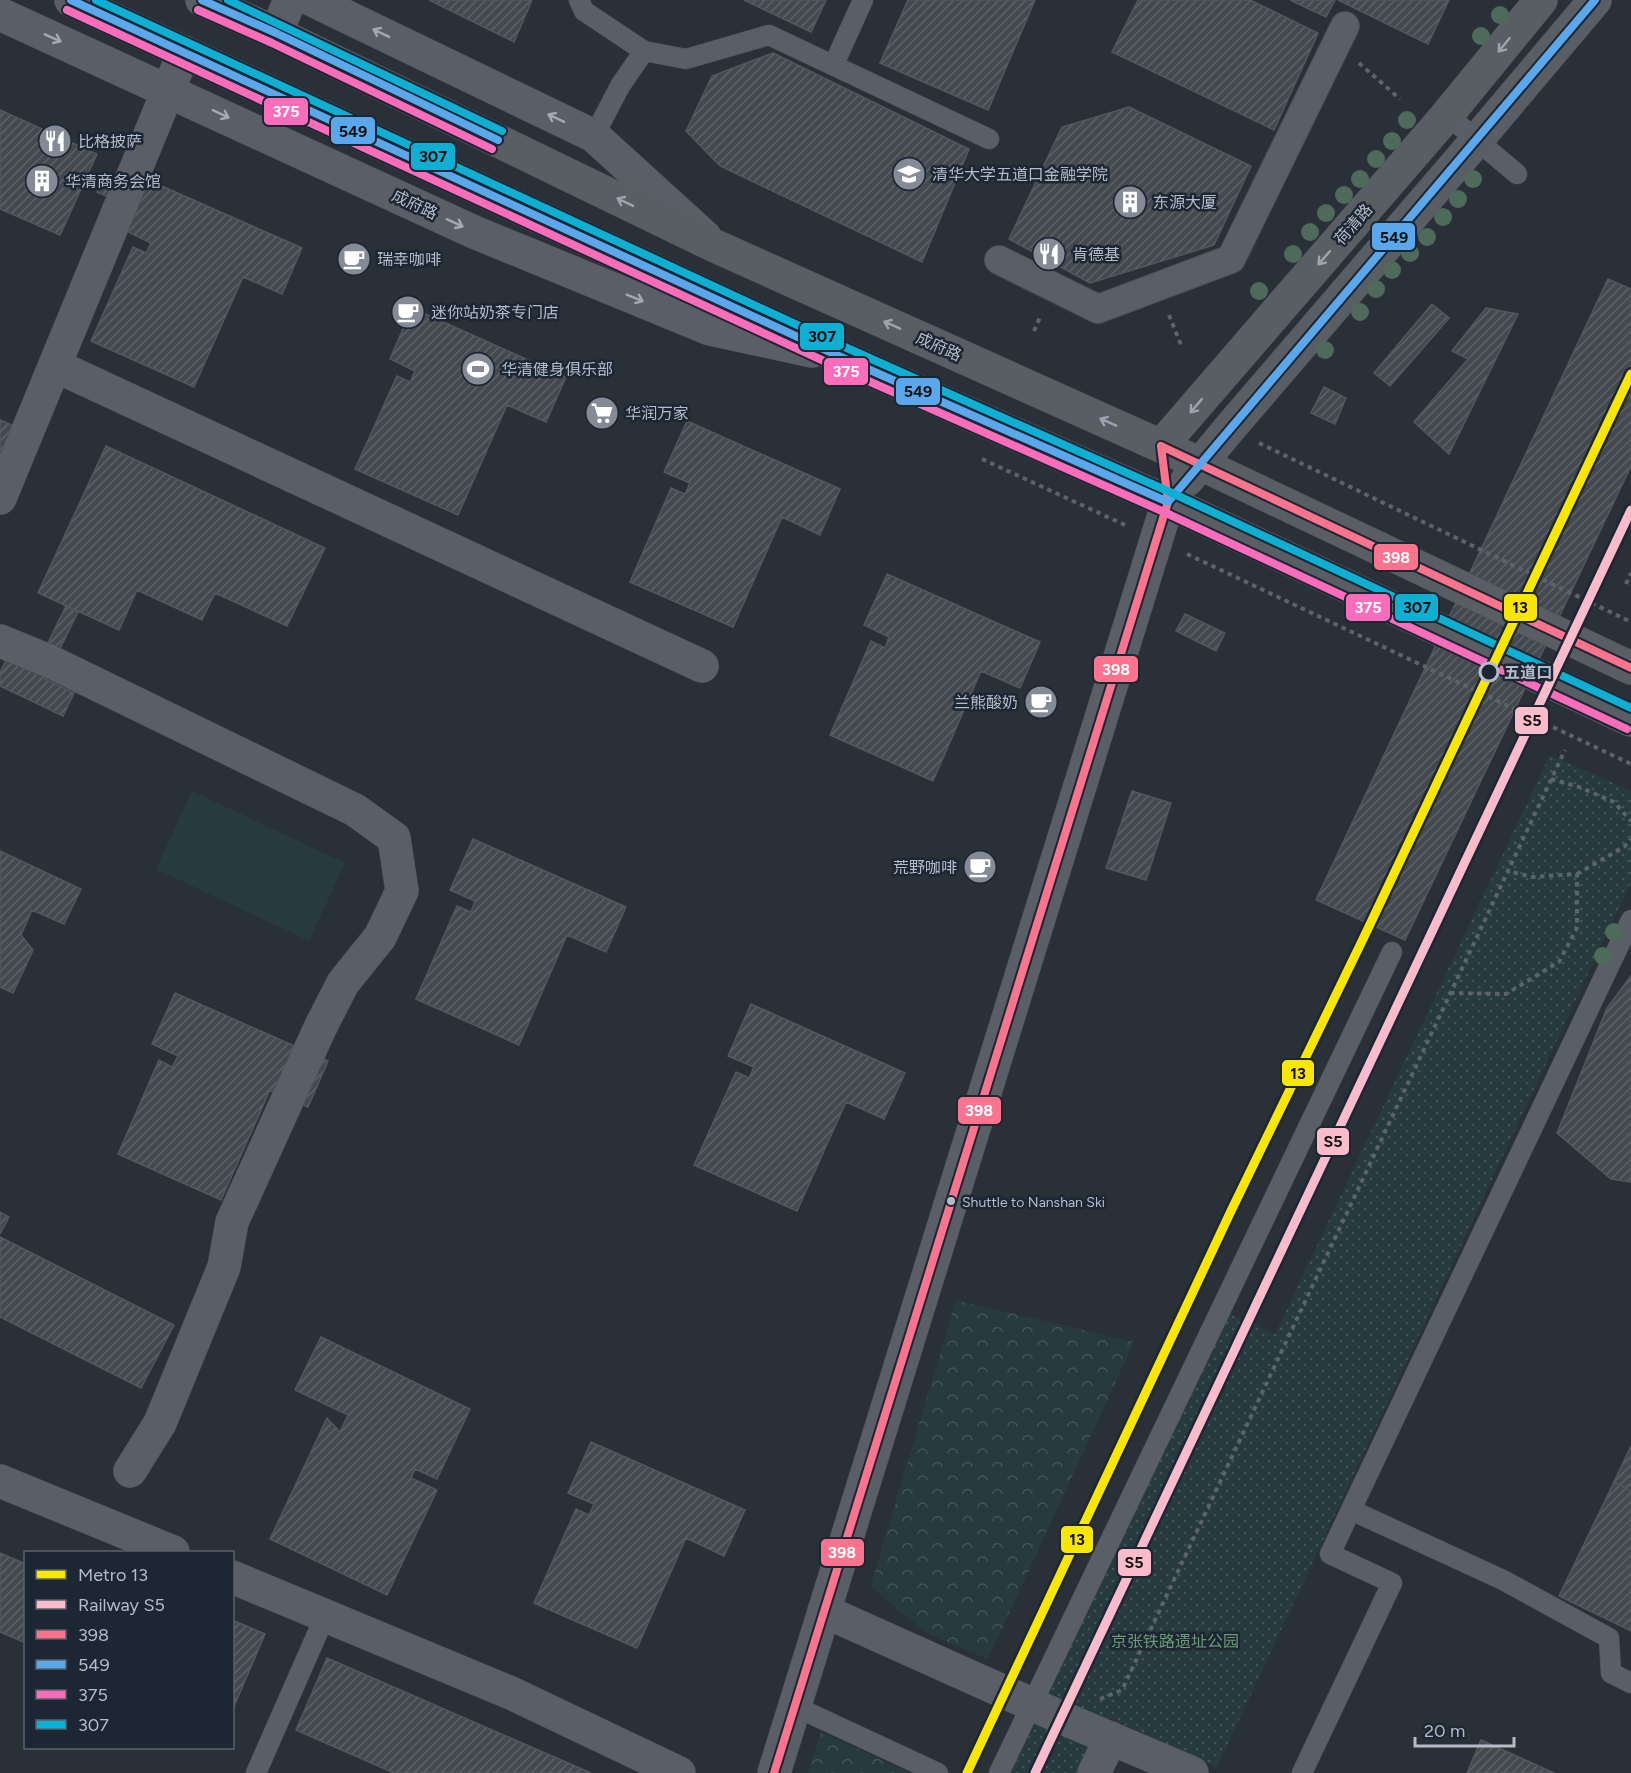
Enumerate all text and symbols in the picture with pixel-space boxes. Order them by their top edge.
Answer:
one-way arrow [372,27,390,39]
one-way arrow [44,32,62,44]
one-way arrow [1497,37,1511,52]
line badge: 375 [263,97,309,126]
text: 375 [272,102,300,121]
one-way arrow [212,109,230,121]
one-way arrow [548,112,566,124]
line badge: 549 [330,116,376,145]
text: 549 [339,122,367,141]
restaurant icon: 比格披萨 [37,123,73,159]
place label: 比格披萨 [78,132,142,151]
line badge: 307 [410,142,456,171]
text: 307 [419,147,447,166]
school or university icon: 清华大学五道口金融学院 [891,156,927,192]
building icon: 华清商务会馆 [24,163,60,199]
place label: 清华大学五道口金融学院 [932,165,1108,184]
place label: 华清商务会馆 [65,172,161,191]
building icon: 东源大厦 [1112,184,1148,220]
street label: 成府路 [389,186,441,223]
place label: 东源大厦 [1153,193,1217,212]
one-way arrow [616,196,634,208]
street label: 荷清路 [1330,200,1376,249]
one-way arrow [446,217,464,229]
line badge: 549 [1371,222,1416,251]
text: 549 [1380,228,1408,247]
restaurant icon: 肯德基 [1031,236,1067,272]
cafe icon: 瑞幸咖啡 [336,241,372,277]
place label: 肯德基 [1072,245,1120,264]
place label: 瑞幸咖啡 [377,250,441,269]
one-way arrow [1317,250,1330,266]
one-way arrow [626,293,644,304]
cafe icon: 迷你站奶茶专门店 [390,294,426,330]
place label: 迷你站奶茶专门店 [431,303,559,322]
one-way arrow [883,319,902,330]
line badge: 307 [799,322,845,351]
text: 307 [808,327,836,346]
street label: 成府路 [913,328,965,365]
sports icon: 华清健身俱乐部 [460,351,496,387]
line badge: 375 [823,357,869,386]
place label: 华清健身俱乐部 [501,360,613,379]
text: 375 [832,362,860,381]
line badge: 549 [895,377,941,406]
text: 549 [904,382,932,401]
supermarket icon: 华润万家 [584,395,620,431]
one-way arrow [1189,398,1203,413]
place label: 华润万家 [625,404,689,423]
one-way arrow [1100,416,1118,427]
line badge: 398 [1373,543,1419,571]
text: 398 [1382,548,1410,567]
line badge: 375 [1345,593,1391,622]
line badge: 307 [1394,593,1439,622]
line badge: 13 [1503,593,1538,622]
text: 375 [1354,598,1382,617]
text: 307 [1403,598,1431,617]
text: 13 [1512,598,1528,617]
line badge: 398 [1093,655,1139,683]
text: 398 [1102,660,1130,679]
marker: 五道口 [1479,662,1499,682]
place label: 五道口 [1504,663,1552,682]
cafe icon: 兰熊酸奶 [1023,684,1059,720]
place label: 兰熊酸奶 [954,693,1018,712]
line badge: S5 [1514,706,1549,735]
text: S5 [1522,711,1542,730]
cafe icon: 荒野咖啡 [962,849,998,885]
place label: 荒野咖啡 [893,858,957,877]
line badge: 13 [1281,1059,1315,1087]
text: 13 [1290,1064,1306,1083]
line badge: 398 [957,1096,1002,1125]
text: 398 [965,1101,993,1120]
line badge: S5 [1316,1127,1350,1156]
text: S5 [1323,1132,1343,1151]
place label: Shuttle to Nanshan Ski [962,1194,1105,1211]
marker: Shuttle to Nanshan Ski [945,1195,957,1207]
line badge: 13 [1060,1525,1094,1554]
text: 13 [1069,1530,1085,1549]
line badge: 398 [820,1538,865,1567]
text: 398 [828,1543,856,1562]
line badge: S5 [1117,1548,1152,1577]
legend [24,1551,234,1749]
text: S5 [1124,1553,1144,1572]
text: Metro 13 [78,1564,148,1586]
text: Railway S5 [78,1594,165,1616]
text: 398 [78,1624,109,1646]
park label: 京张铁路遗址公园 [1111,1632,1239,1651]
text: 549 [78,1654,110,1676]
text: 375 [78,1684,108,1706]
scale bar [1415,1710,1514,1748]
text: 307 [78,1714,109,1736]
text: 20 m [1424,1720,1465,1742]

